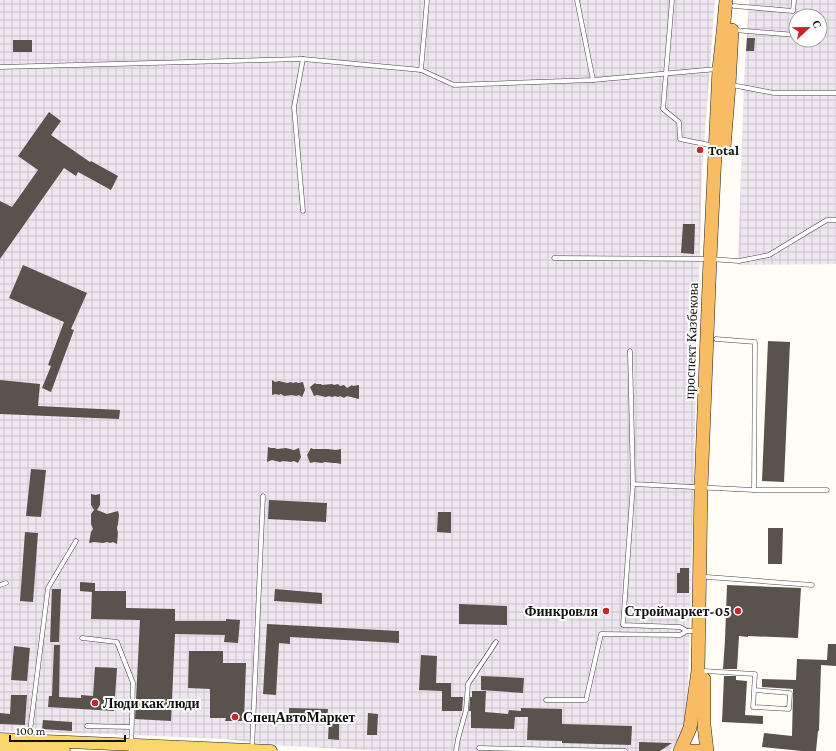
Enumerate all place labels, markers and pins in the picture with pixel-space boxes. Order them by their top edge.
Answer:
place label: Total [708,142,739,158]
marker: Total [695,145,705,155]
place label: Финкровля [525,603,598,619]
place label: Строймаркет-05 [624,603,730,619]
marker: Финкровля [601,606,611,616]
marker: Строймаркет-05 [733,606,743,616]
place label: Люди как люди [103,695,200,711]
marker: Люди как люди [90,698,100,708]
place label: СпецАвтоМаркет [243,709,355,725]
marker: СпецАвтоМаркет [230,712,240,722]

